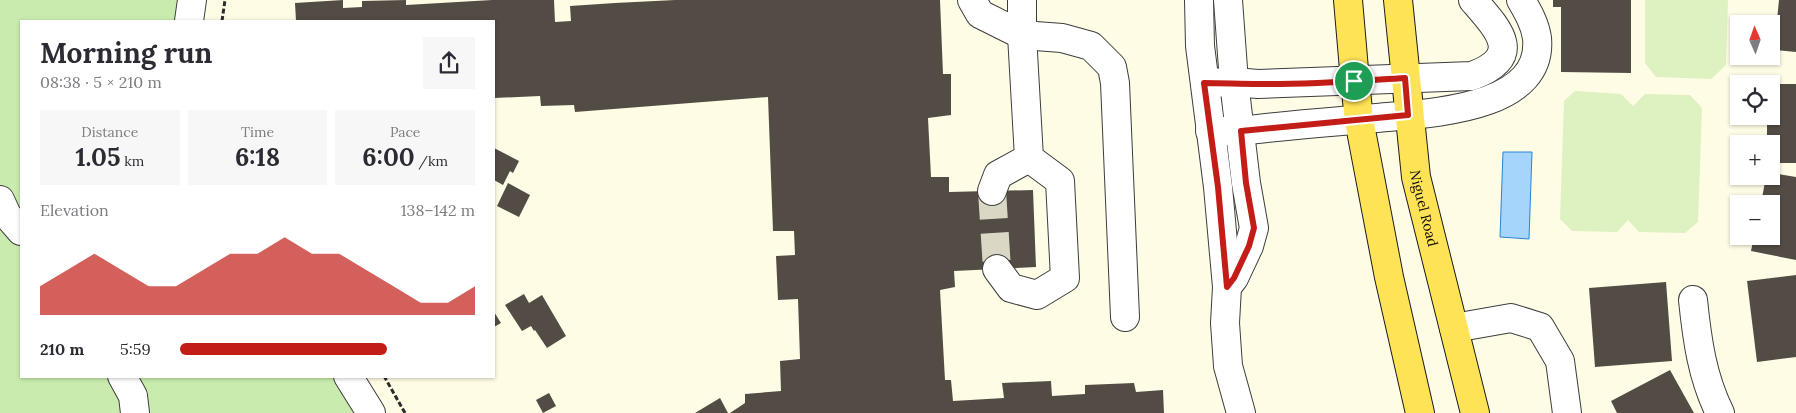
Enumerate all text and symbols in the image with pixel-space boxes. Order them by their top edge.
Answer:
north arrow [1730,15,1780,65]
map controls [1730,15,1780,245]
text: Morning run [40,35,212,71]
button: share [423,37,475,89]
pin [1333,60,1375,102]
icon: arrive [1340,67,1368,95]
text: 08:38 · 5 × 210 m [40,72,162,92]
button: locate [1730,75,1780,125]
text: Distance [81,123,138,141]
text: Time [241,123,274,141]
text: Pace [390,123,420,141]
button: + [1730,135,1780,185]
text: 1.05 [75,141,120,173]
text: 6:18 [235,141,280,173]
text: 6:00 [362,141,415,173]
text: km [120,152,144,170]
text: /km [415,152,448,170]
street label: Niguel Road [1406,169,1442,248]
button: − [1730,195,1780,245]
text: Elevation [40,200,109,220]
text: 138–142 m [401,200,475,220]
text: 210 m [40,339,84,359]
text: 5:59 [120,339,151,359]

